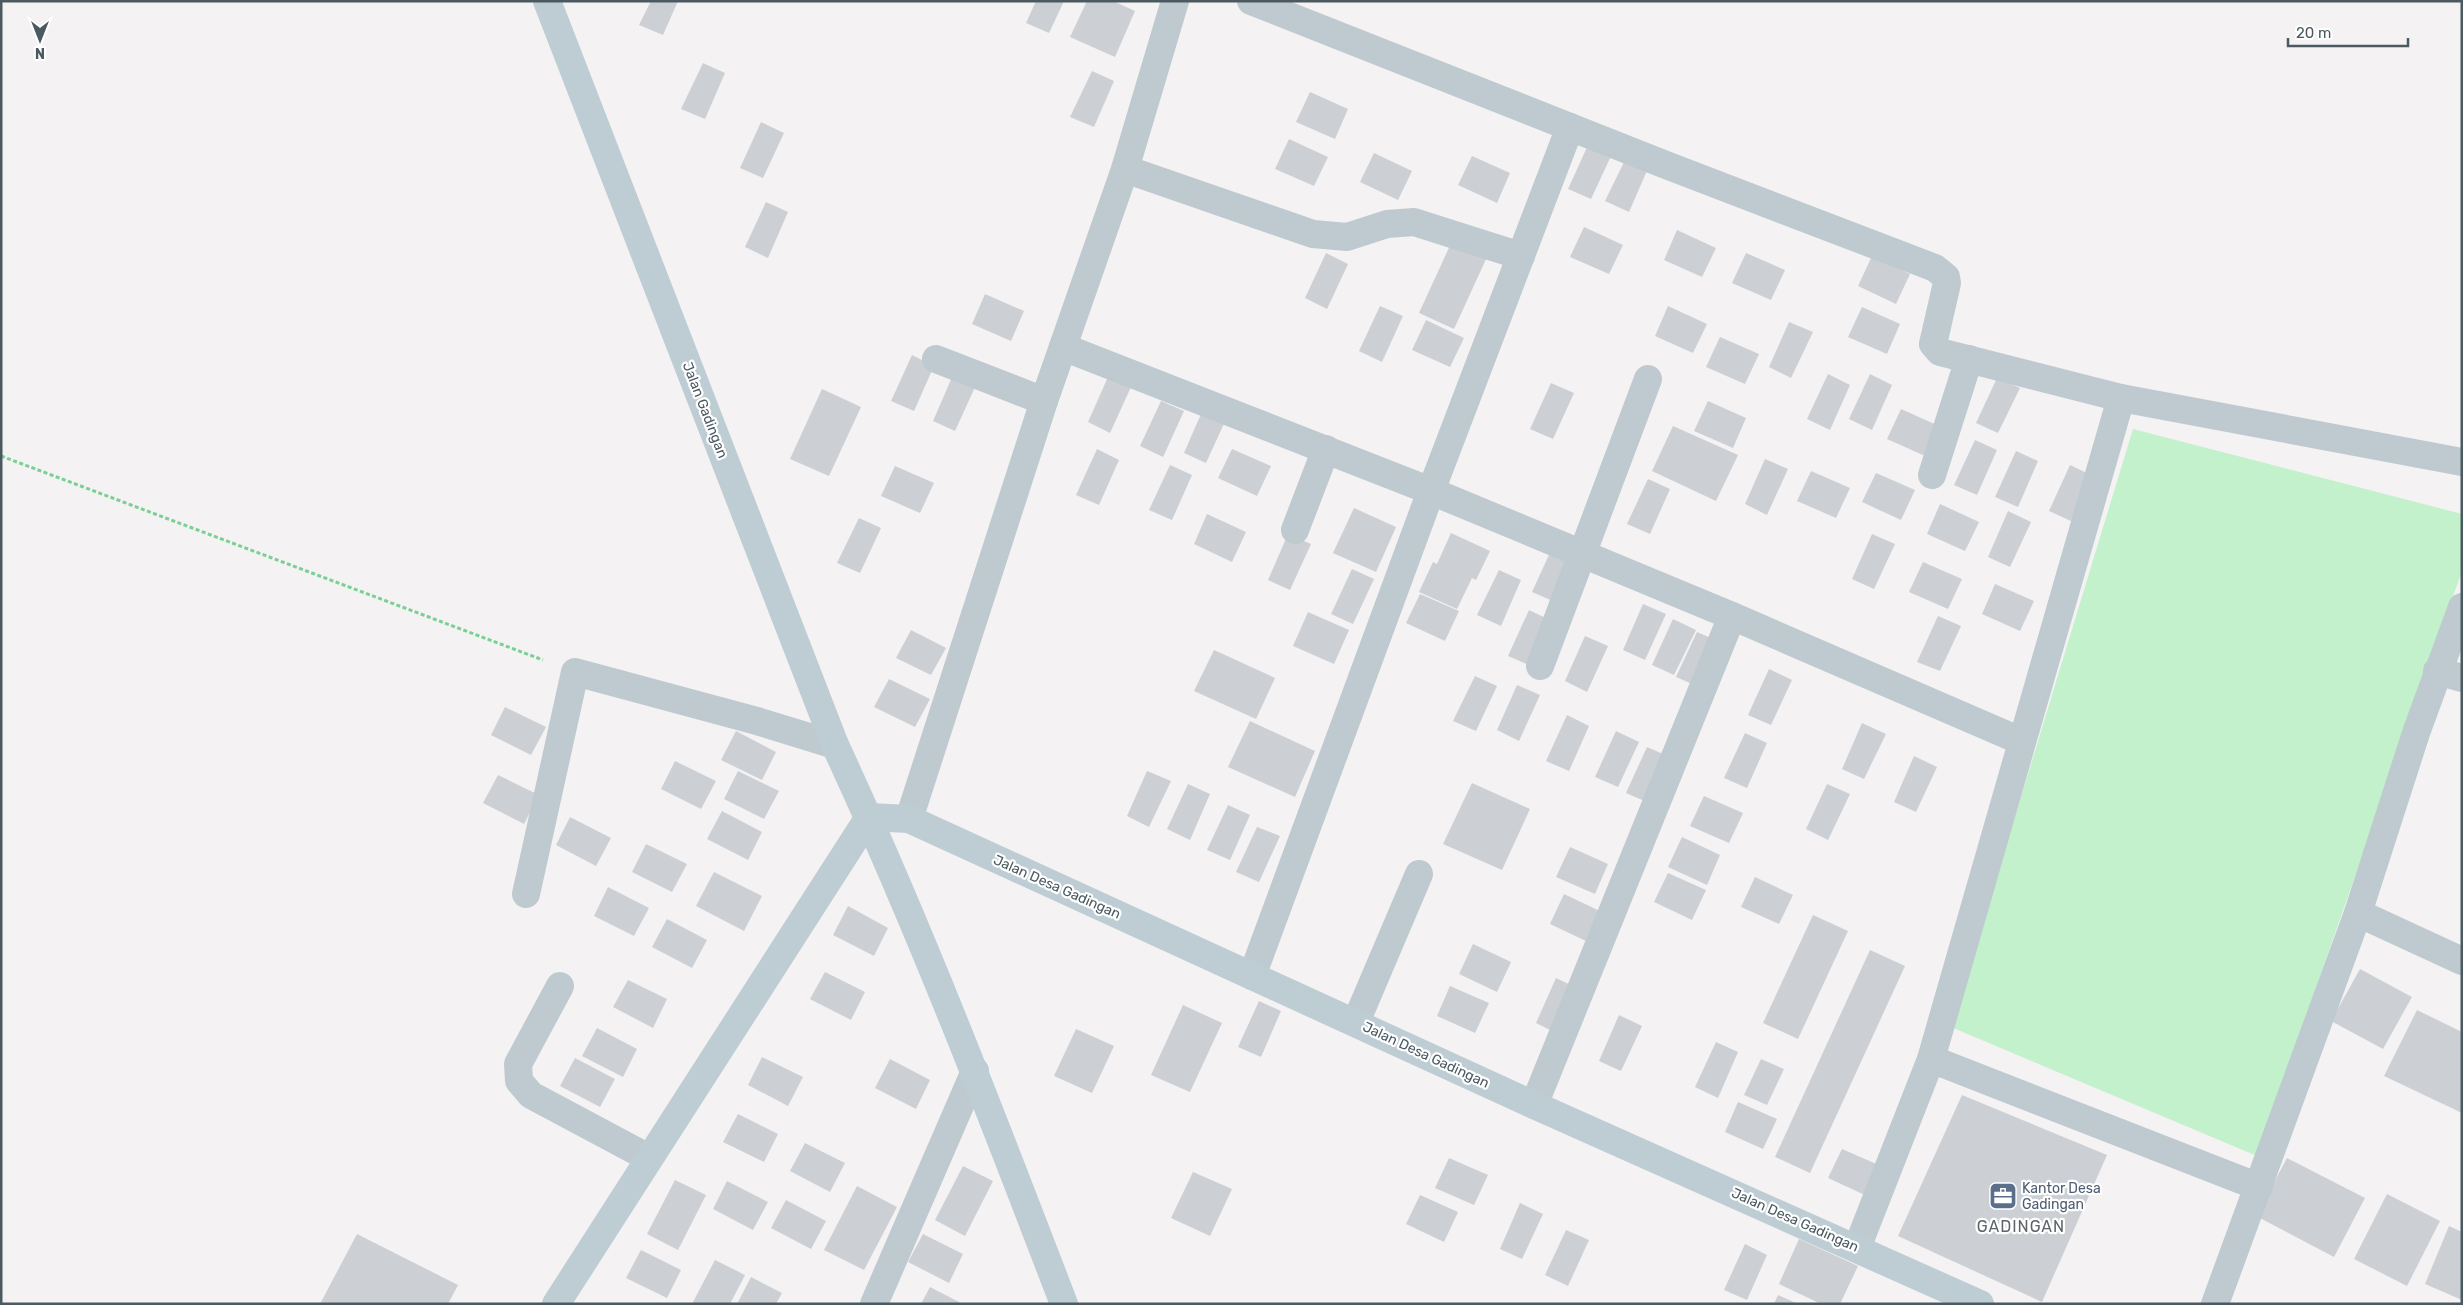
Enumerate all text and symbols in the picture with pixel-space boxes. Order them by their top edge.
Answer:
north arrow [15,15,65,65]
scale bar [2288,15,2408,47]
text: 20 m [2296,24,2331,42]
text: N [35,44,45,61]
street label: Jalan Gadingan [679,360,731,460]
street label: Jalan Desa Gadingan [991,851,1123,923]
street label: Jalan Desa Gadingan [1360,1018,1492,1092]
place label: Kantor Desa Gadingan [2022,1180,2101,1213]
office icon: Kantor Desa Gadingan [1988,1181,2018,1211]
street label: Jalan Desa Gadingan [1729,1184,1861,1256]
district label: GADINGAN [1977,1217,2065,1236]

